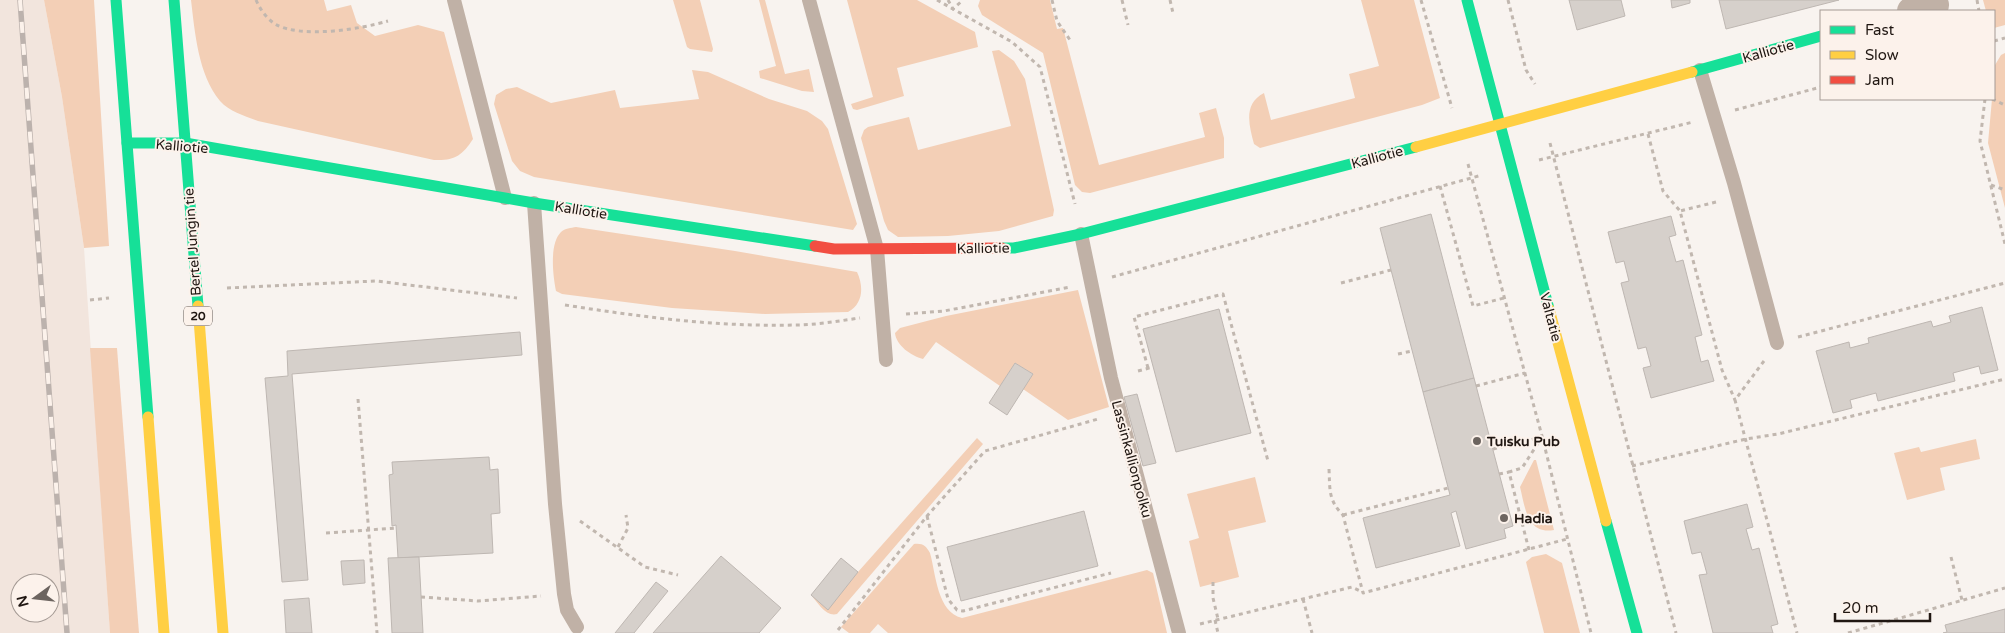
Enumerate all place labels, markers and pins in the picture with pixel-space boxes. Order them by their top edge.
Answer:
place label: Tuisku Pub [1486,433,1560,450]
marker: Tuisku Pub [1471,435,1483,447]
place label: Hadia [1514,510,1553,527]
marker: Hadia [1498,512,1510,524]

